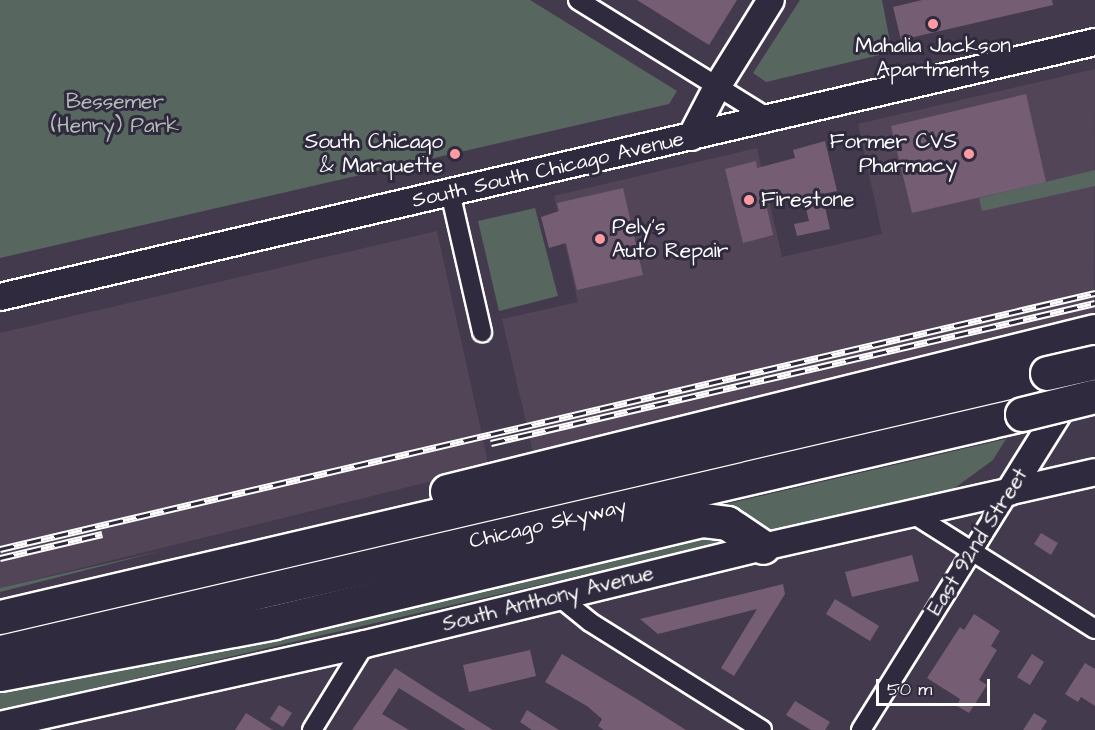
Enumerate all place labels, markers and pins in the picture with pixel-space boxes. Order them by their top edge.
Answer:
marker: Mahalia Jackson Apartments [926,17,940,31]
place label: Mahalia Jackson Apartments [855,33,1011,83]
place label: South Chicago & Marquette [305,129,443,179]
place label: Former CVS Pharmacy [830,129,957,179]
marker: South Chicago & Marquette [448,147,462,161]
marker: Former CVS Pharmacy [962,147,976,161]
place label: Firestone [761,187,854,213]
marker: Firestone [742,193,756,207]
place label: Pely's Auto Repair [612,214,728,264]
marker: Pely's Auto Repair [593,232,607,246]

